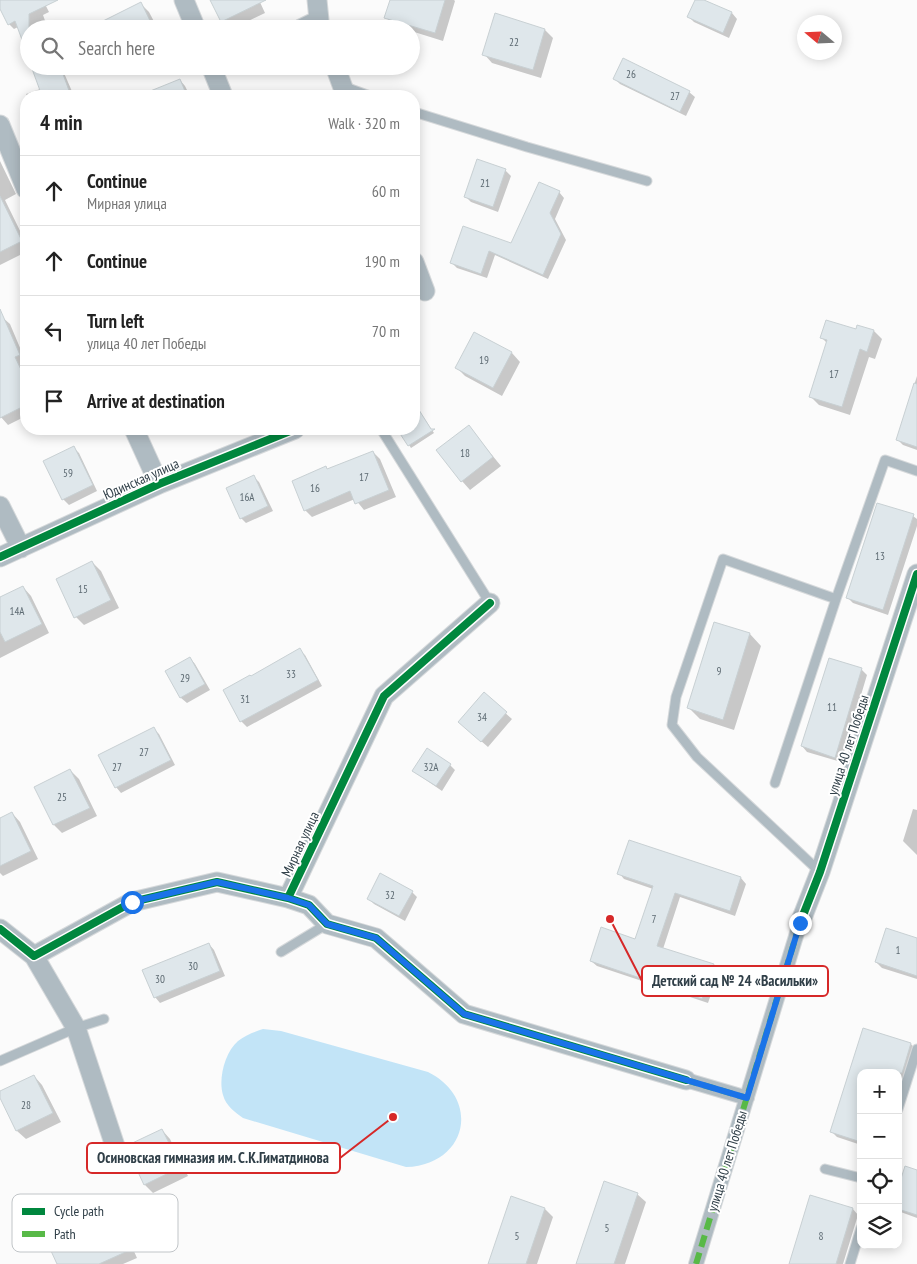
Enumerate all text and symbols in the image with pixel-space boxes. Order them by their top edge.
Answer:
north arrow [797,15,842,60]
search box [20,20,420,75]
icon: search [38,34,66,62]
house number: 22 [509,35,519,49]
text: Search here [78,36,155,60]
house number: 26 [626,67,636,81]
house number: 27 [670,89,680,103]
text: 4 min [40,109,82,136]
text: Walk · 320 m [328,113,400,133]
text: Continue [87,169,147,193]
house number: 21 [480,176,490,190]
icon: ahead [40,177,68,205]
text: 60 m [372,181,400,201]
text: Мирная улица [87,193,167,213]
icon: ahead [40,247,68,275]
text: Continue [87,249,147,273]
text: 190 m [365,251,400,271]
text: Turn left [87,309,144,333]
icon: left [40,317,68,345]
text: 70 m [372,321,400,341]
text: улица 40 лет Победы [87,333,206,353]
house number: 19 [479,353,489,367]
house number: 17 [829,367,839,381]
icon: arrive [40,387,68,415]
text: Arrive at destination [87,389,225,413]
house number: 18 [460,446,470,460]
street label: Юдинская улица [100,454,182,504]
house number: 59 [63,466,73,480]
house number: 17 [359,470,369,484]
house number: 16 [310,481,320,495]
house number: 16А [239,490,255,504]
house number: 13 [875,549,885,563]
house number: 15 [78,582,88,596]
house number: 14А [9,604,25,618]
house number: 9 [717,664,722,678]
house number: 33 [286,667,296,681]
house number: 29 [180,671,190,685]
house number: 31 [240,692,250,706]
street label: улица 40 лет Победы [823,693,873,797]
house number: 11 [827,700,837,714]
house number: 34 [477,710,487,724]
house number: 27 [139,745,149,759]
house number: 27 [112,760,122,774]
house number: 32А [423,760,439,774]
house number: 25 [57,790,67,804]
street label: Мирная улица [277,809,323,879]
house number: 32 [385,888,395,902]
route start [121,891,144,914]
house number: 7 [652,912,657,926]
route end [789,912,812,935]
house number: 1 [896,943,901,957]
house number: 30 [188,959,198,973]
callout: Детский сад № 24 «Васильки» [642,966,828,996]
text: Детский сад № 24 «Васильки» [652,971,818,990]
house number: 30 [155,972,165,986]
map controls [857,1069,902,1249]
button: + [857,1069,902,1114]
house number: 28 [21,1098,31,1112]
street label: улица 40 лет Победы [703,1108,751,1214]
button: − [857,1114,902,1159]
callout: Осиновская гимназия им. С.К.Гиматдинова [87,1143,340,1173]
text: Осиновская гимназия им. С.К.Гиматдинова [97,1148,329,1167]
button: locate [857,1159,902,1204]
legend [12,1194,178,1252]
text: Cycle path [54,1202,104,1220]
button: layers [857,1204,902,1249]
house number: 5 [605,1221,610,1235]
text: Path [54,1225,76,1243]
house number: 5 [515,1229,520,1243]
house number: 8 [819,1229,824,1243]

